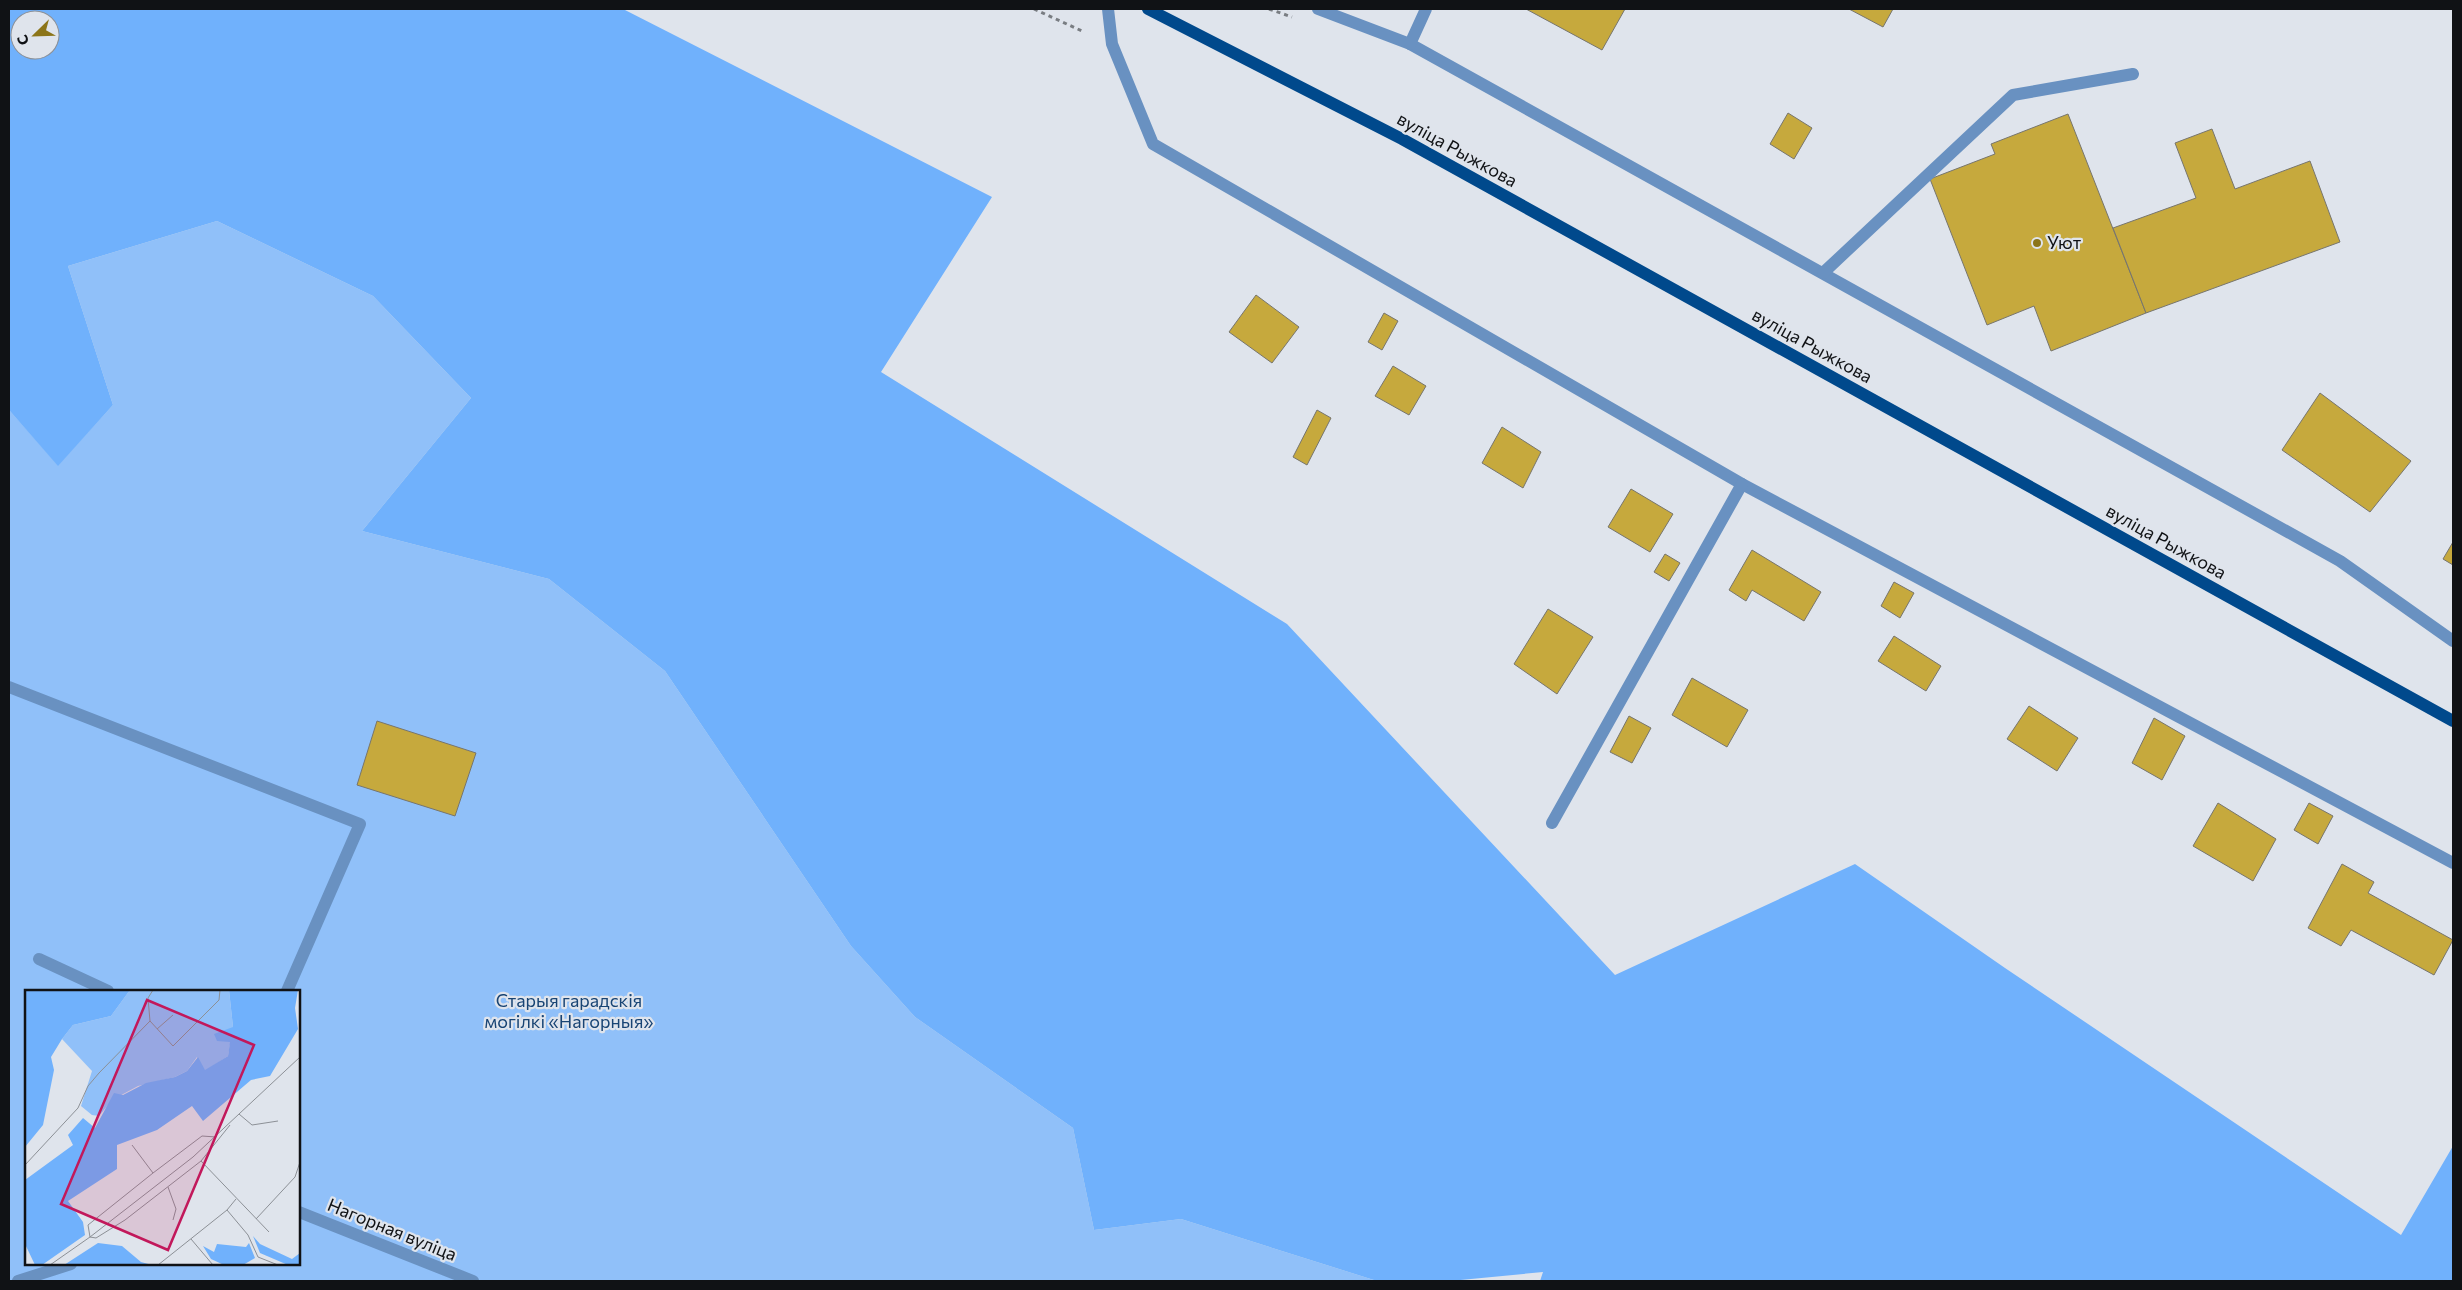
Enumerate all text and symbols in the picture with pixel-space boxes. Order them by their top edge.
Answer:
north arrow [10,10,60,60]
text: С [13,33,32,48]
street label: вуліца Рыжкова [1394,107,1521,191]
place label: Уют [2047,231,2082,253]
marker: Уют [2031,237,2043,249]
street label: вуліца Рыжкова [1749,303,1876,387]
street label: вуліца Рыжкова [2103,499,2230,583]
park label: Старыя гарадскія могілкі «Нагорныя» [484,989,654,1032]
inset map [25,990,300,1265]
street label: Нагорная вуліца [325,1193,460,1265]

